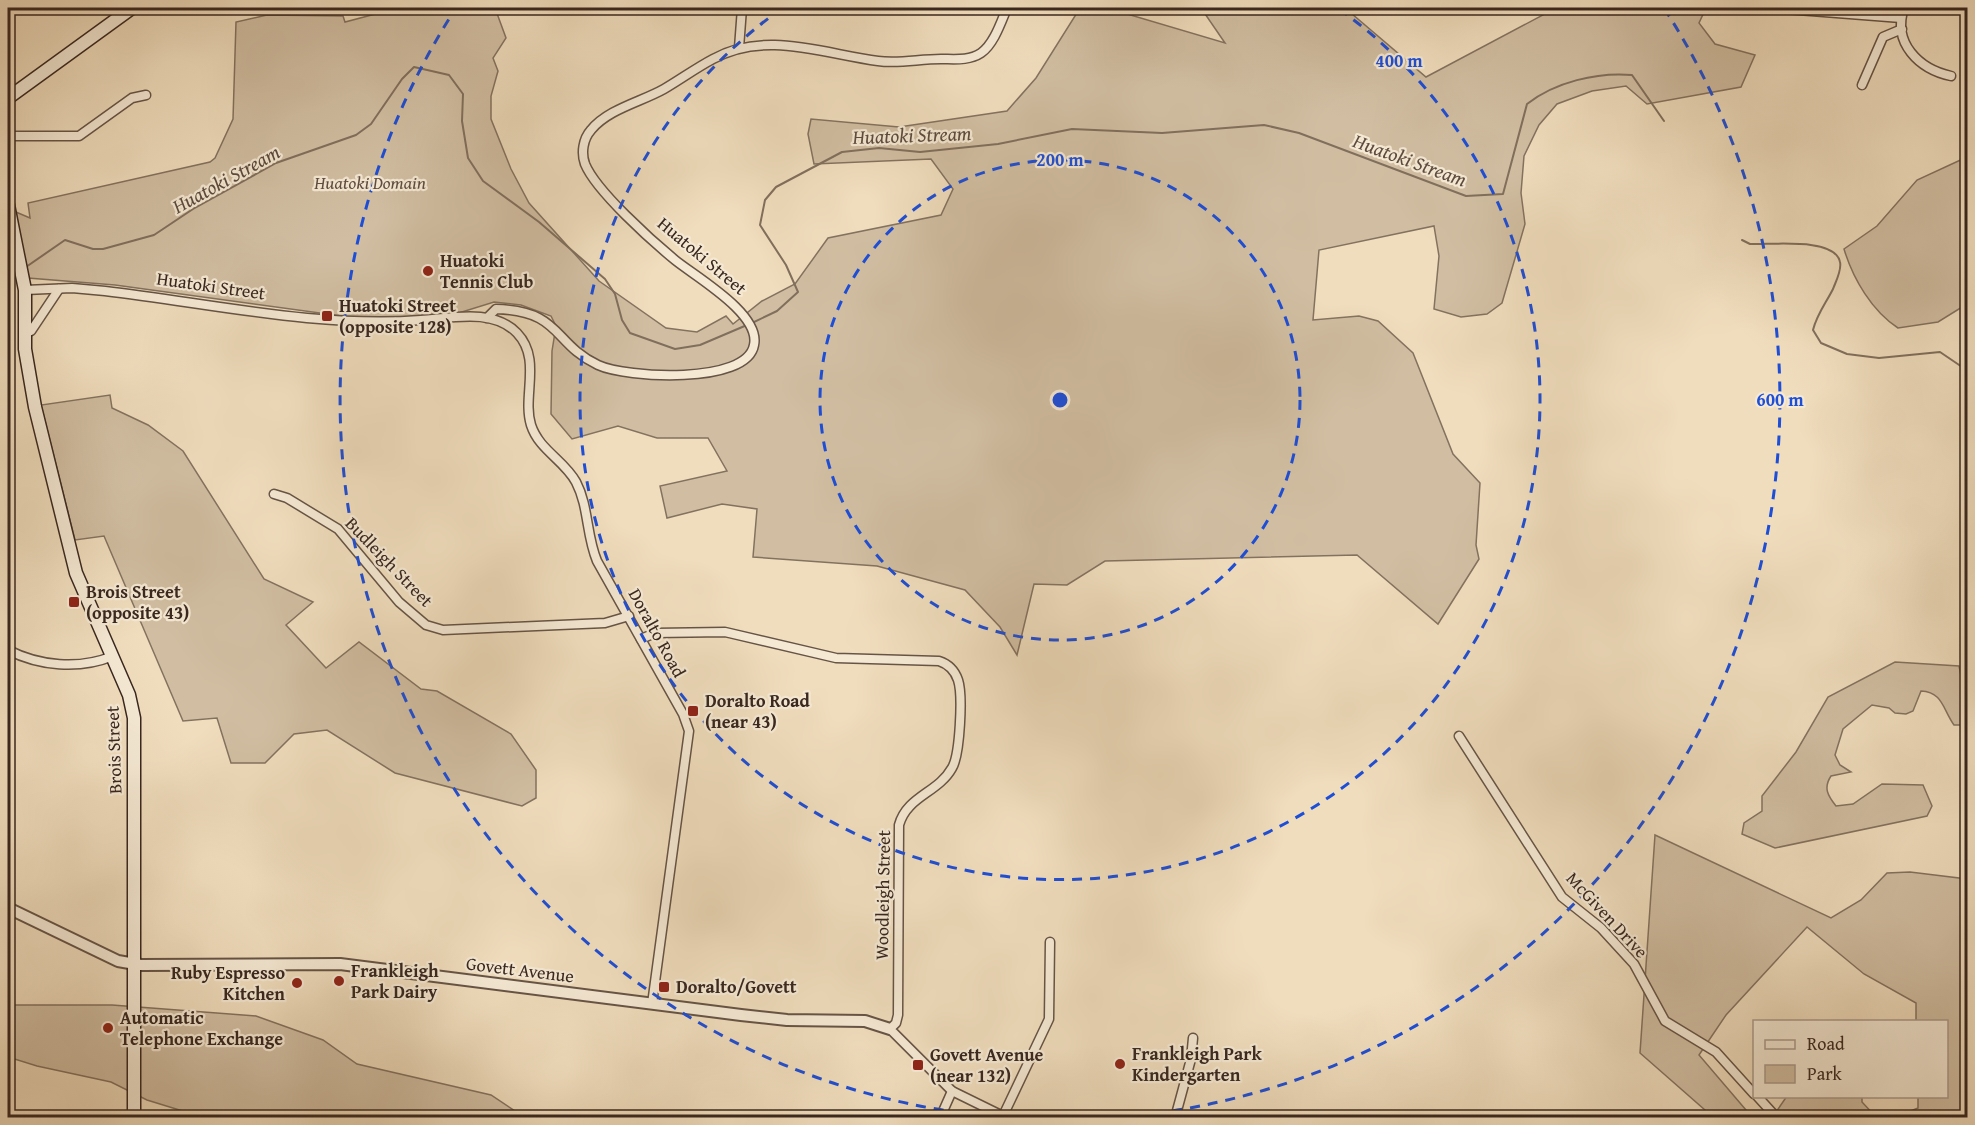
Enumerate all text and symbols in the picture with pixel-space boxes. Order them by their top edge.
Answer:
text: 400 m [1375,47,1423,74]
water label: Huatoki Stream [851,118,972,151]
water label: Huatoki Stream [1348,125,1471,194]
water label: Huatoki Stream [166,137,285,221]
text: 200 m [1036,146,1084,173]
park label: Huatoki Domain [313,169,426,196]
street label: Huatoki Street [652,210,753,302]
place label: Huatoki Tennis Club [440,247,533,295]
marker: Huatoki Tennis Club [421,264,435,278]
street label: Huatoki Street [155,265,268,307]
place label: Huatoki Street (opposite 128) [339,292,456,340]
marker: Huatoki Street (opposite 128) [320,309,334,323]
text: 600 m [1756,386,1804,413]
centre of rings [1050,390,1070,410]
street label: Budleigh Street [339,510,440,613]
place label: Brois Street (opposite 43) [86,578,189,626]
street label: Doralto Road [622,583,693,683]
marker: Brois Street (opposite 43) [67,595,81,609]
place label: Doralto Road (near 43) [705,687,811,735]
marker: Doralto Road (near 43) [686,704,700,718]
street label: Brois Street [98,705,129,795]
street label: Woodleigh Street [868,829,897,960]
street label: McGiven Drive [1560,865,1655,964]
street label: Govett Avenue [465,949,576,990]
place label: Frankleigh Park Dairy [351,957,439,1005]
place label: Ruby Espresso Kitchen [171,959,285,1007]
place label: Doralto/Govett [676,973,797,1000]
marker: Frankleigh Park Dairy [332,974,346,988]
marker: Ruby Espresso Kitchen [290,976,304,990]
marker: Doralto/Govett [657,980,671,994]
place label: Automatic Telephone Exchange [120,1004,283,1052]
legend [1753,1020,1948,1098]
marker: Automatic Telephone Exchange [101,1021,115,1035]
text: Road [1807,1030,1845,1057]
place label: Frankleigh Park Kindergarten [1132,1040,1263,1088]
place label: Govett Avenue (near 132) [930,1041,1044,1089]
marker: Frankleigh Park Kindergarten [1113,1057,1127,1071]
marker: Govett Avenue (near 132) [911,1058,925,1072]
text: Park [1807,1060,1843,1087]

